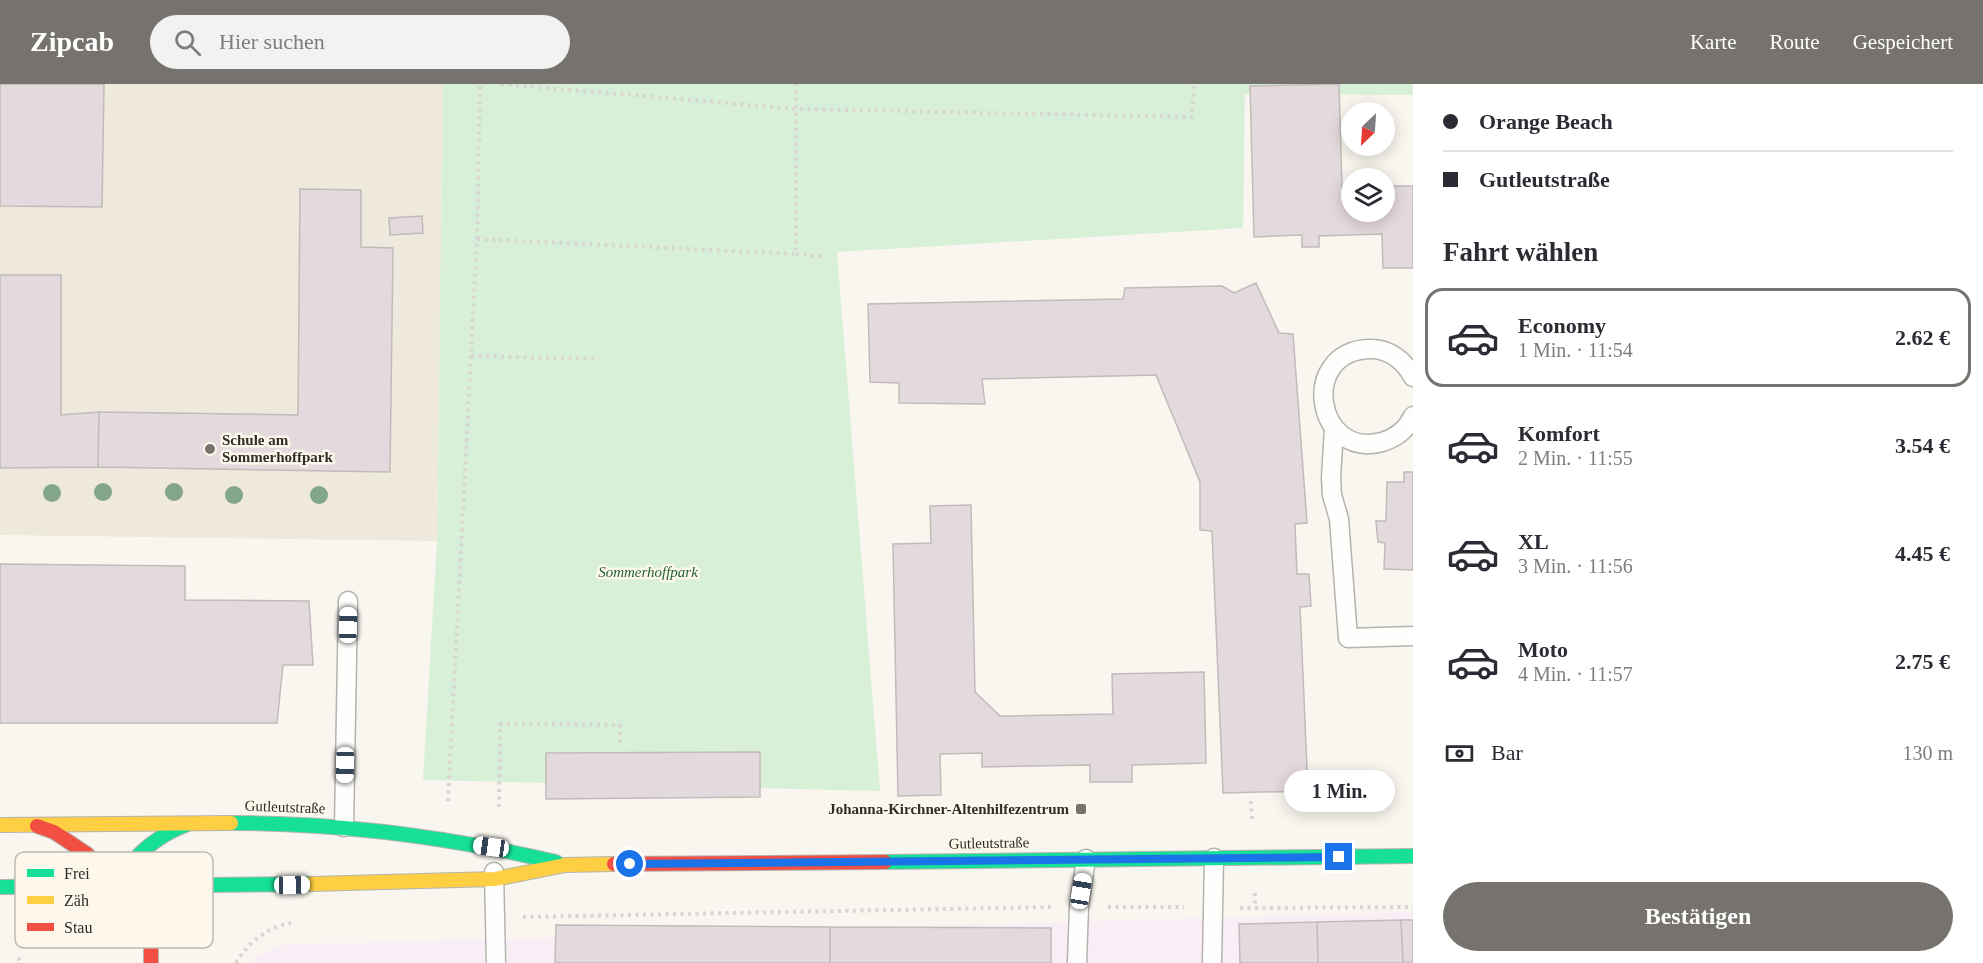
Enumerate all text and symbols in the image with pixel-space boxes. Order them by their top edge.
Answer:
search box [150,15,570,69]
text: Zipcab [30,26,114,57]
icon: search [171,26,204,59]
text: Hier suchen [219,29,325,54]
text: Karte [1690,30,1737,54]
text: Route [1770,30,1820,54]
text: Gespeichert [1853,30,1953,54]
north arrow [1341,102,1395,156]
map controls [1341,102,1395,222]
text: Orange Beach [1479,109,1613,134]
text: Gutleutstraße [1479,167,1610,192]
button: layers [1341,168,1395,222]
text: Fahrt wählen [1443,237,1598,267]
icon: car [1446,311,1500,365]
text: Economy [1518,313,1606,338]
text: 2.62 € [1895,325,1950,350]
text: 1 Min. · 11:54 [1518,339,1633,361]
icon: car [1446,419,1500,473]
text: Komfort [1518,421,1600,446]
place label: Schule am Sommerhoffpark [222,432,333,465]
text: 3.54 € [1895,433,1950,458]
marker: Schule am Sommerhoffpark [203,442,217,456]
text: 2 Min. · 11:55 [1518,447,1633,469]
icon: car [1446,527,1500,581]
text: XL [1518,529,1549,554]
text: 4.45 € [1895,541,1950,566]
text: 3 Min. · 11:56 [1518,555,1633,577]
park label: Sommerhoffpark [598,564,698,580]
car [339,607,357,643]
icon: car [1446,635,1500,689]
text: Moto [1518,637,1568,662]
text: 2.75 € [1895,649,1950,674]
text: 4 Min. · 11:57 [1518,663,1633,685]
icon: cash [1443,737,1476,770]
text: Bar [1491,740,1523,765]
text: 130 m [1902,742,1953,764]
car [336,747,354,783]
callout: 1 Min. [1284,770,1394,812]
text: 1 Min. [1312,780,1367,802]
street label: Gutleutstraße [244,798,326,816]
place label: Johanna-Kirchner-Altenhilfezentrum [828,801,1069,817]
marker: Johanna-Kirchner-Altenhilfezentrum [1074,802,1088,816]
street label: Gutleutstraße [948,834,1030,852]
car [472,836,510,858]
route end [1325,843,1352,870]
route start [616,850,643,877]
legend [15,852,213,948]
text: Frei [64,865,90,882]
car [1069,872,1093,910]
car [274,876,310,894]
button: Bestätigen [1443,882,1953,951]
text: Zäh [64,892,89,909]
text: Stau [64,919,92,936]

